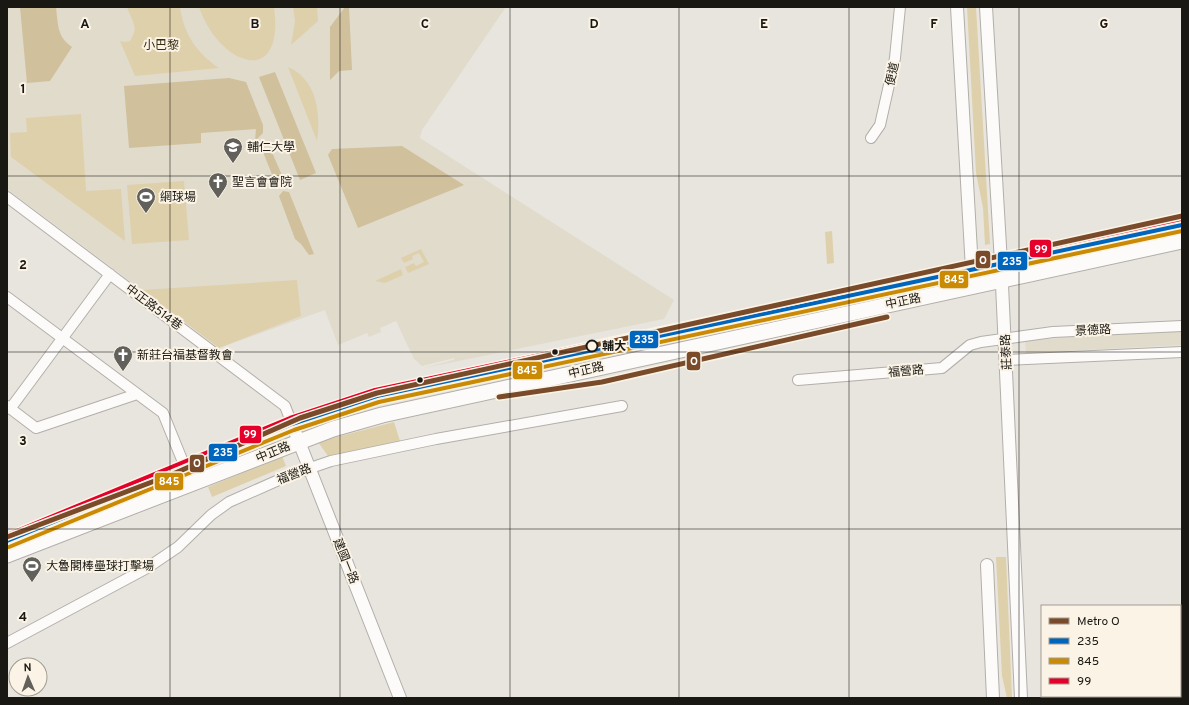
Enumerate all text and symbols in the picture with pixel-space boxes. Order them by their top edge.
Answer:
text: A [80,17,90,33]
text: B [251,17,260,33]
text: C [421,17,429,33]
text: D [589,17,599,33]
text: E [760,17,768,33]
text: F [930,17,938,33]
text: G [1100,17,1109,33]
park label: 小巴黎 [143,38,179,54]
street label: 便道 [883,61,903,88]
text: 1 [20,82,26,98]
school or university icon: 輔仁大學 [222,136,244,164]
place label: 輔仁大學 [247,140,295,156]
church icon: 聖言會會院 [207,171,229,199]
place label: 聖言會會院 [232,175,292,191]
sports icon: 網球場 [135,186,157,214]
place label: 網球場 [160,190,196,206]
line badge: 99 [1029,239,1052,258]
text: 99 [1034,243,1048,257]
line badge: O [975,250,991,269]
line badge: 235 [997,251,1028,271]
text: O [979,254,987,268]
text: 235 [1002,255,1022,269]
text: 2 [19,258,27,274]
line badge: 845 [939,270,969,289]
text: 845 [944,273,965,287]
street label: 中正路514巷 [122,281,185,334]
street label: 中正路 [884,290,922,314]
street label: 景德路 [1075,322,1111,340]
line badge: 235 [629,330,659,349]
text: 235 [634,333,654,347]
street label: 莊泰路 [998,334,1016,370]
marker: 輔大 [585,339,599,353]
place label: 輔大 [602,339,626,355]
church icon: 新莊台福基督教會 [112,344,134,372]
unlabelled marker [550,347,560,357]
place label: 新莊台福基督教會 [137,348,233,364]
line badge: O [686,351,701,371]
text: O [690,355,698,369]
street label: 中正路 [567,359,606,383]
line badge: 845 [512,361,543,380]
street label: 福營路 [887,362,925,382]
text: 845 [517,364,538,378]
unlabelled marker [415,375,425,385]
line badge: 99 [239,425,262,444]
text: 99 [243,428,257,442]
text: 3 [19,434,27,450]
street label: 中正路 [254,439,293,467]
line badge: 235 [208,443,238,462]
text: 235 [213,446,233,460]
line badge: O [189,454,205,473]
text: O [193,457,201,471]
street label: 福營路 [275,461,314,489]
line badge: 845 [154,472,184,491]
text: 845 [159,475,180,489]
street label: 建國一路 [329,536,361,587]
sports icon: 大魯閣棒壘球打擊場 [21,555,43,583]
place label: 大魯閣棒壘球打擊場 [46,559,154,575]
legend [1041,605,1181,697]
text: 4 [19,610,27,626]
text: Metro O [1077,614,1120,630]
text: 235 [1077,634,1099,650]
text: 845 [1077,654,1099,670]
north arrow [8,657,48,697]
text: N [23,661,32,675]
text: 99 [1077,674,1091,690]

